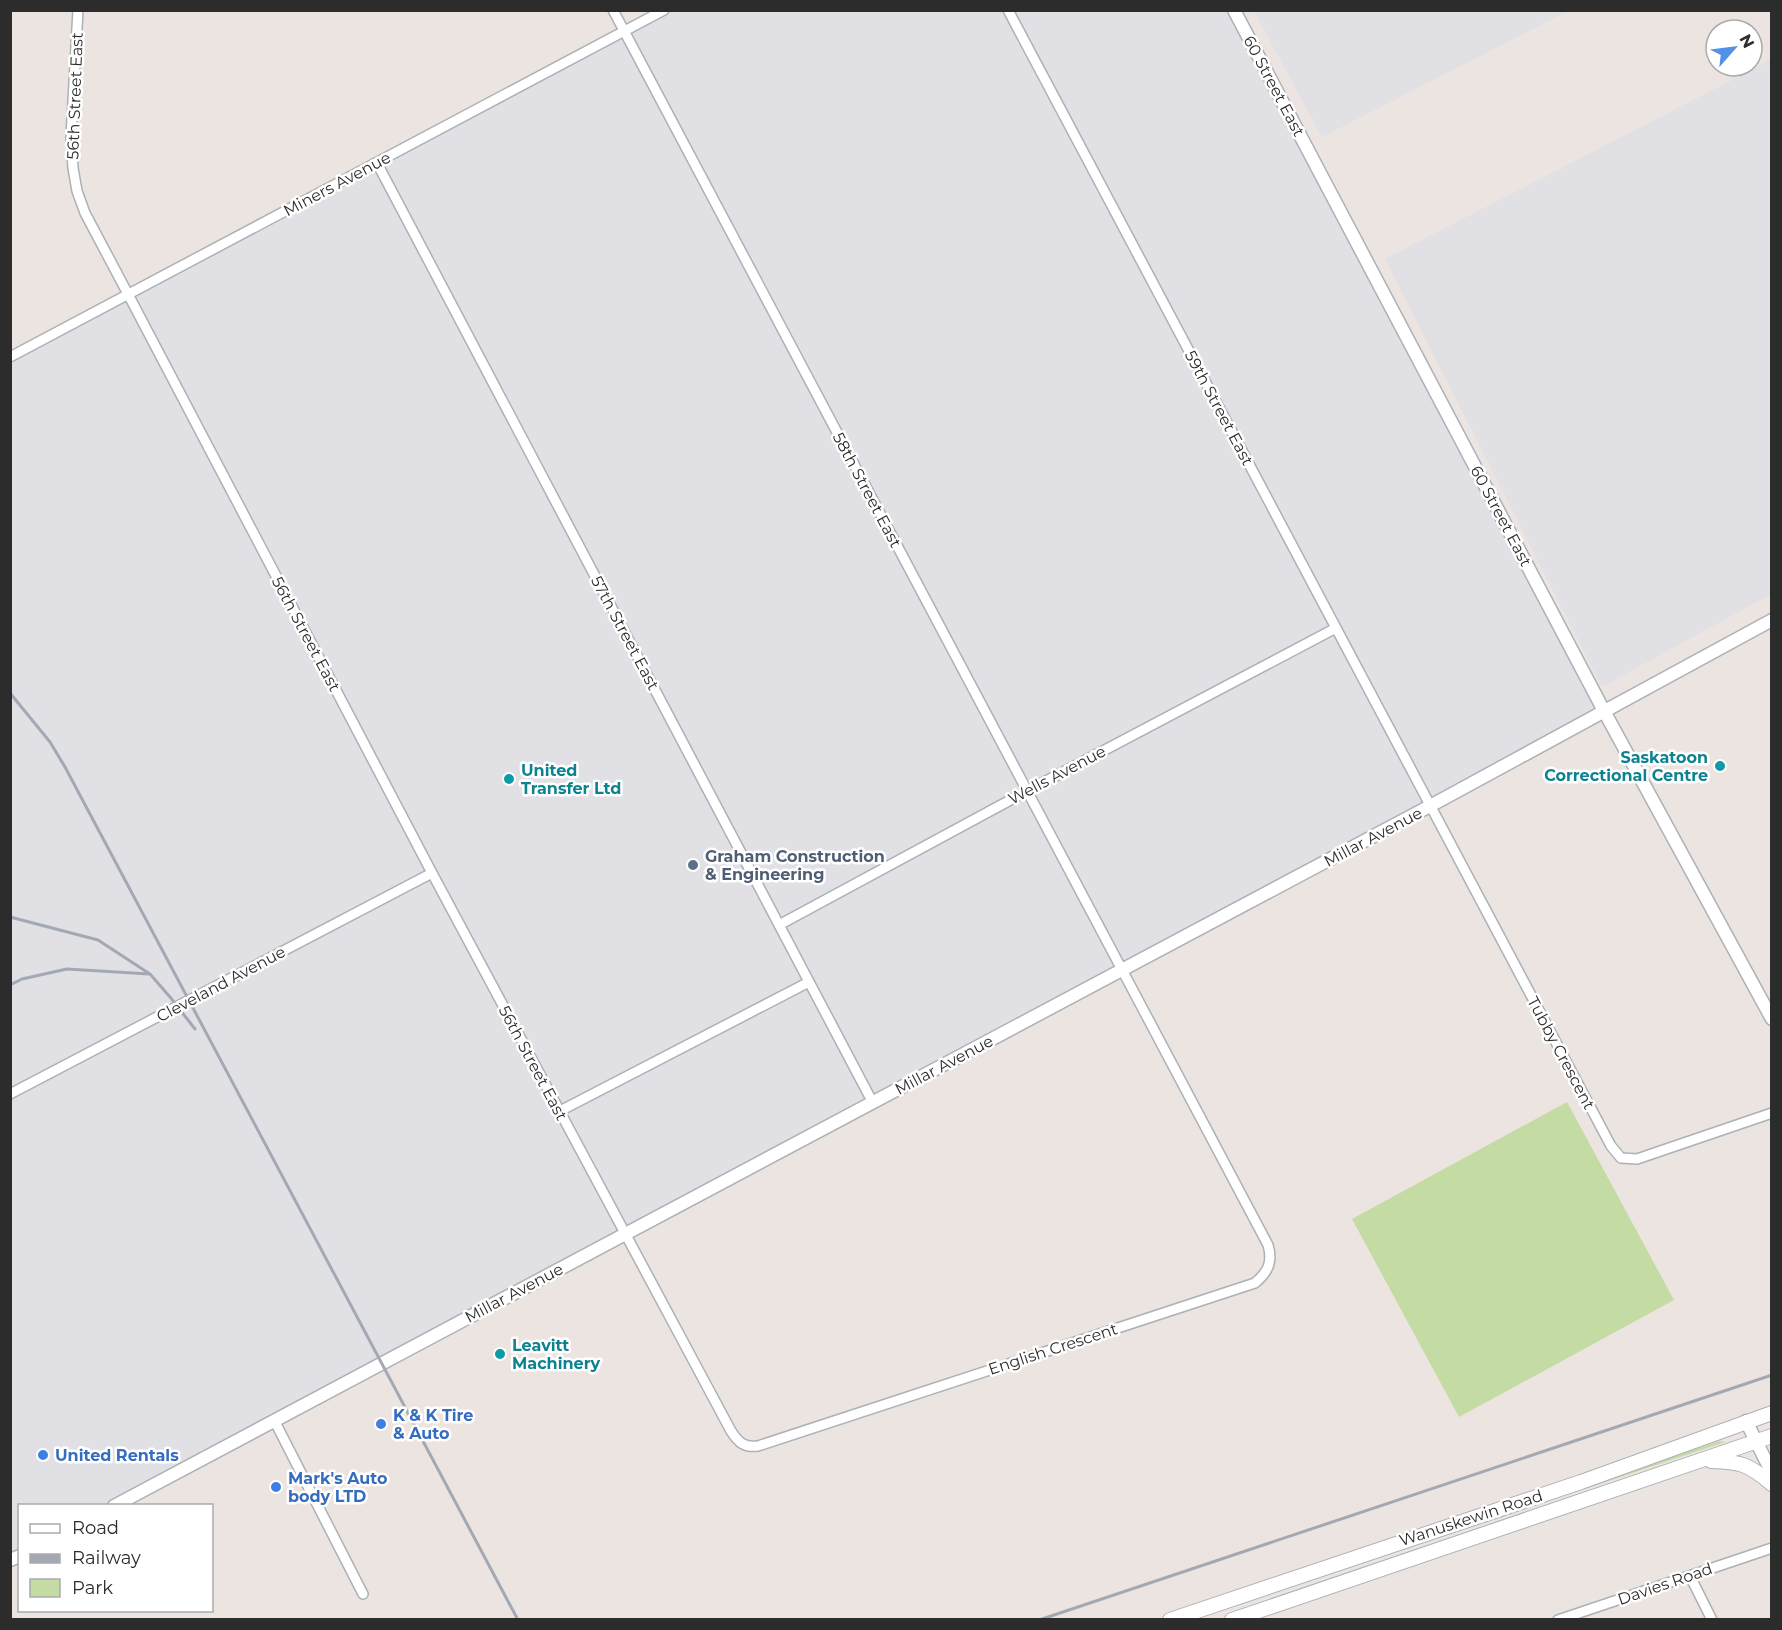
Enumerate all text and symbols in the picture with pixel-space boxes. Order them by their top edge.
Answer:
north arrow [1704,18,1764,78]
text: N [1735,31,1758,51]
street label: 56th Street East [63,32,87,160]
street label: 60 Street East [1239,32,1309,140]
street label: Miners Avenue [280,148,394,220]
street label: 59th Street East [1181,347,1258,469]
street label: 58th Street East [829,429,906,551]
street label: 60 Street East [1466,462,1536,570]
street label: 56th Street East [268,573,344,695]
street label: 57th Street East [587,573,663,694]
street label: Wells Avenue [1005,741,1109,809]
place label: Saskatoon Correctional Centre [1544,748,1708,785]
marker: Saskatoon Correctional Centre [1713,759,1727,773]
place label: United Transfer Ltd [521,761,621,798]
marker: United Transfer Ltd [502,772,516,786]
street label: Millar Avenue [1321,803,1425,871]
place label: Graham Construction & Engineering [705,847,885,884]
marker: Graham Construction & Engineering [686,858,700,872]
street label: Cleveland Avenue [153,942,289,1026]
street label: Tubby Crescent [1523,993,1599,1113]
street label: 56th Street East [495,1002,571,1124]
street label: Millar Avenue [892,1031,996,1099]
street label: Millar Avenue [462,1259,566,1327]
street label: English Crescent [986,1319,1121,1379]
place label: Leavitt Machinery [512,1336,601,1373]
marker: Leavitt Machinery [493,1347,507,1361]
place label: K & K Tire & Auto [393,1406,473,1443]
marker: K & K Tire & Auto [374,1417,388,1431]
place label: United Rentals [55,1446,179,1465]
marker: United Rentals [36,1448,50,1462]
place label: Mark's Auto body LTD [288,1469,387,1506]
marker: Mark's Auto body LTD [269,1480,283,1494]
street label: Wanuskewin Road [1397,1486,1545,1550]
legend [18,1504,213,1612]
text: Road [72,1517,119,1539]
text: Railway [72,1547,141,1569]
street label: Davies Road [1615,1559,1715,1609]
text: Park [72,1577,113,1599]

